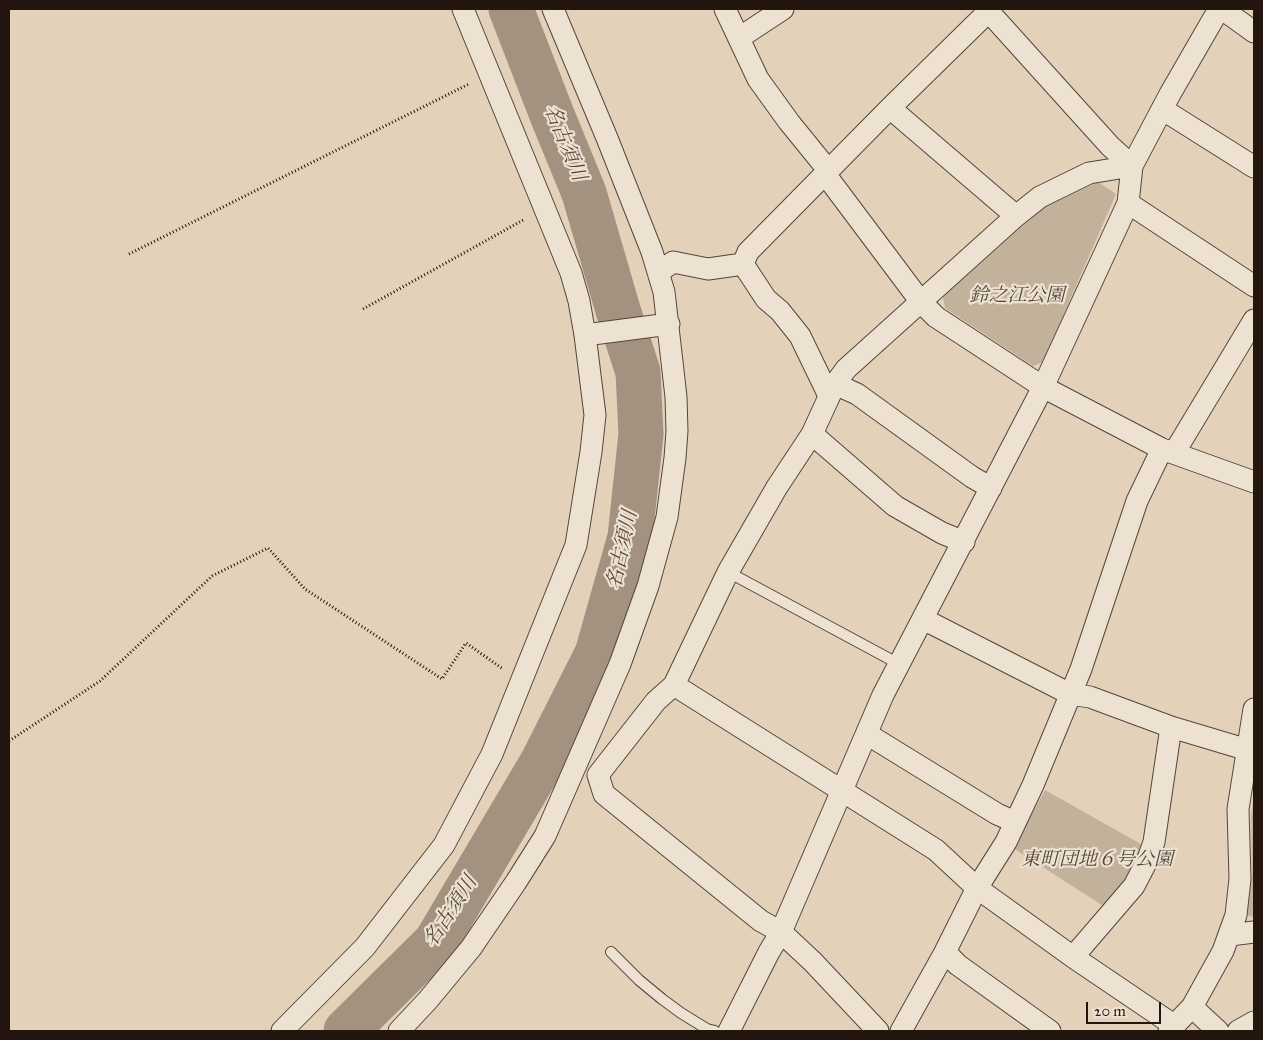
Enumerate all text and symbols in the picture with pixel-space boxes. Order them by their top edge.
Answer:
water label: 名古須川 [538,101,590,185]
park label: 鈴之江公園 [970,285,1064,307]
water label: 名古須川 [603,508,643,592]
park label: 東町団地６号公園 [1021,849,1173,871]
water label: 名古須川 [419,872,483,952]
scale bar [1088,992,1163,1024]
text: 20 m [1094,1002,1126,1020]

